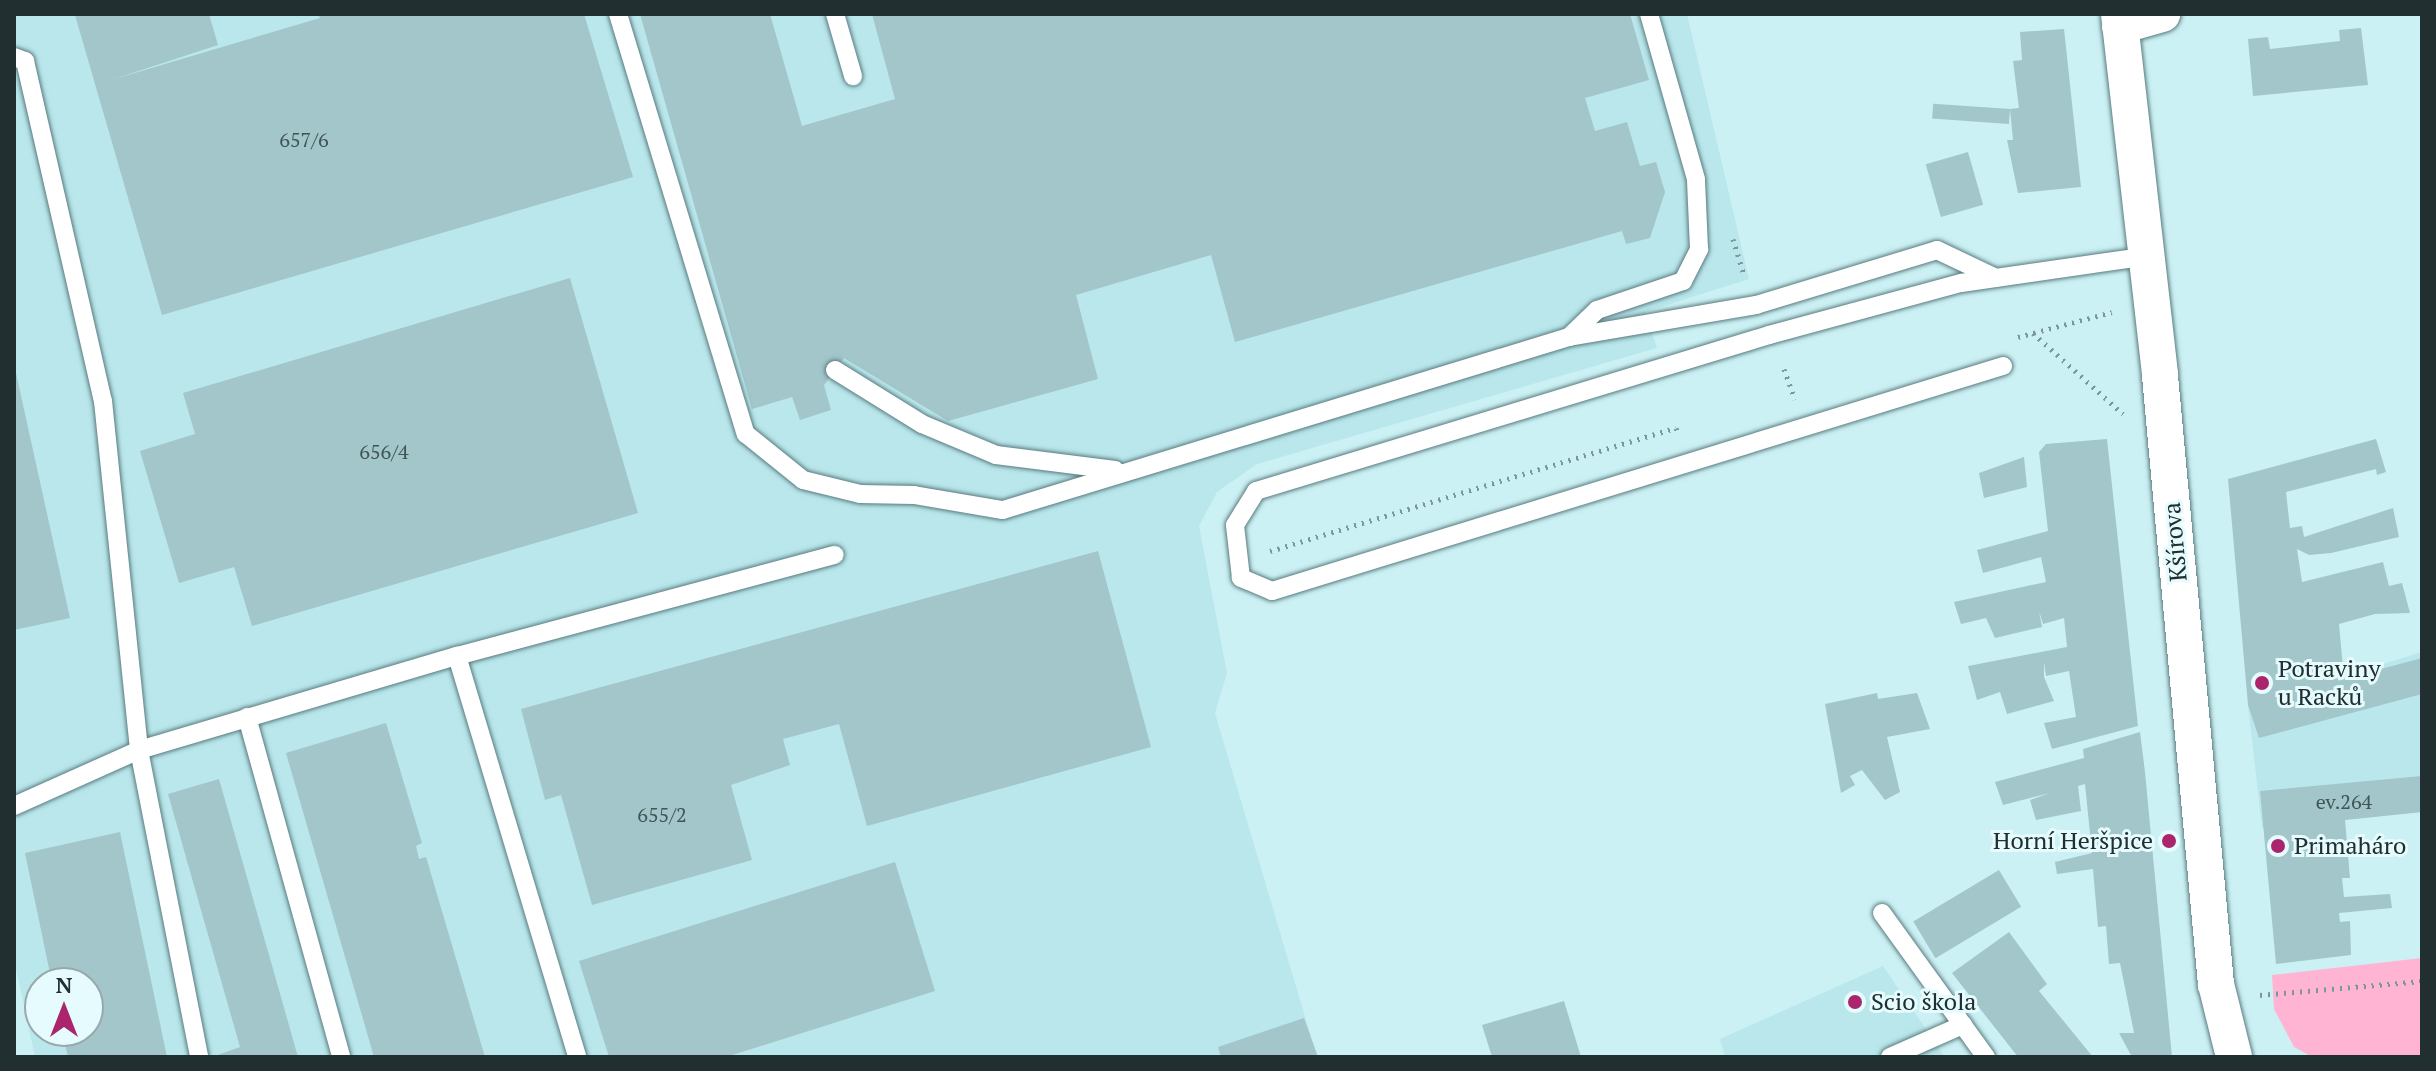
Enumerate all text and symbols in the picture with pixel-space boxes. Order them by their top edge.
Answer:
house number: 657/6 [279,127,329,151]
house number: 656/4 [359,439,409,463]
street label: Kšírova [2157,501,2193,583]
place label: Potraviny u Racků [2278,655,2381,711]
marker: Potraviny u Racků [2253,674,2271,692]
house number: ev.264 [2316,789,2372,813]
house number: 655/2 [637,802,687,826]
place label: Horní Heršpice [1993,827,2153,855]
marker: Horní Heršpice [2160,832,2178,850]
place label: Primaháro [2294,832,2406,860]
marker: Primaháro [2269,837,2287,855]
north arrow [24,967,104,1047]
text: N [56,970,72,999]
place label: Scio škola [1871,988,1976,1016]
marker: Scio škola [1846,993,1864,1011]

